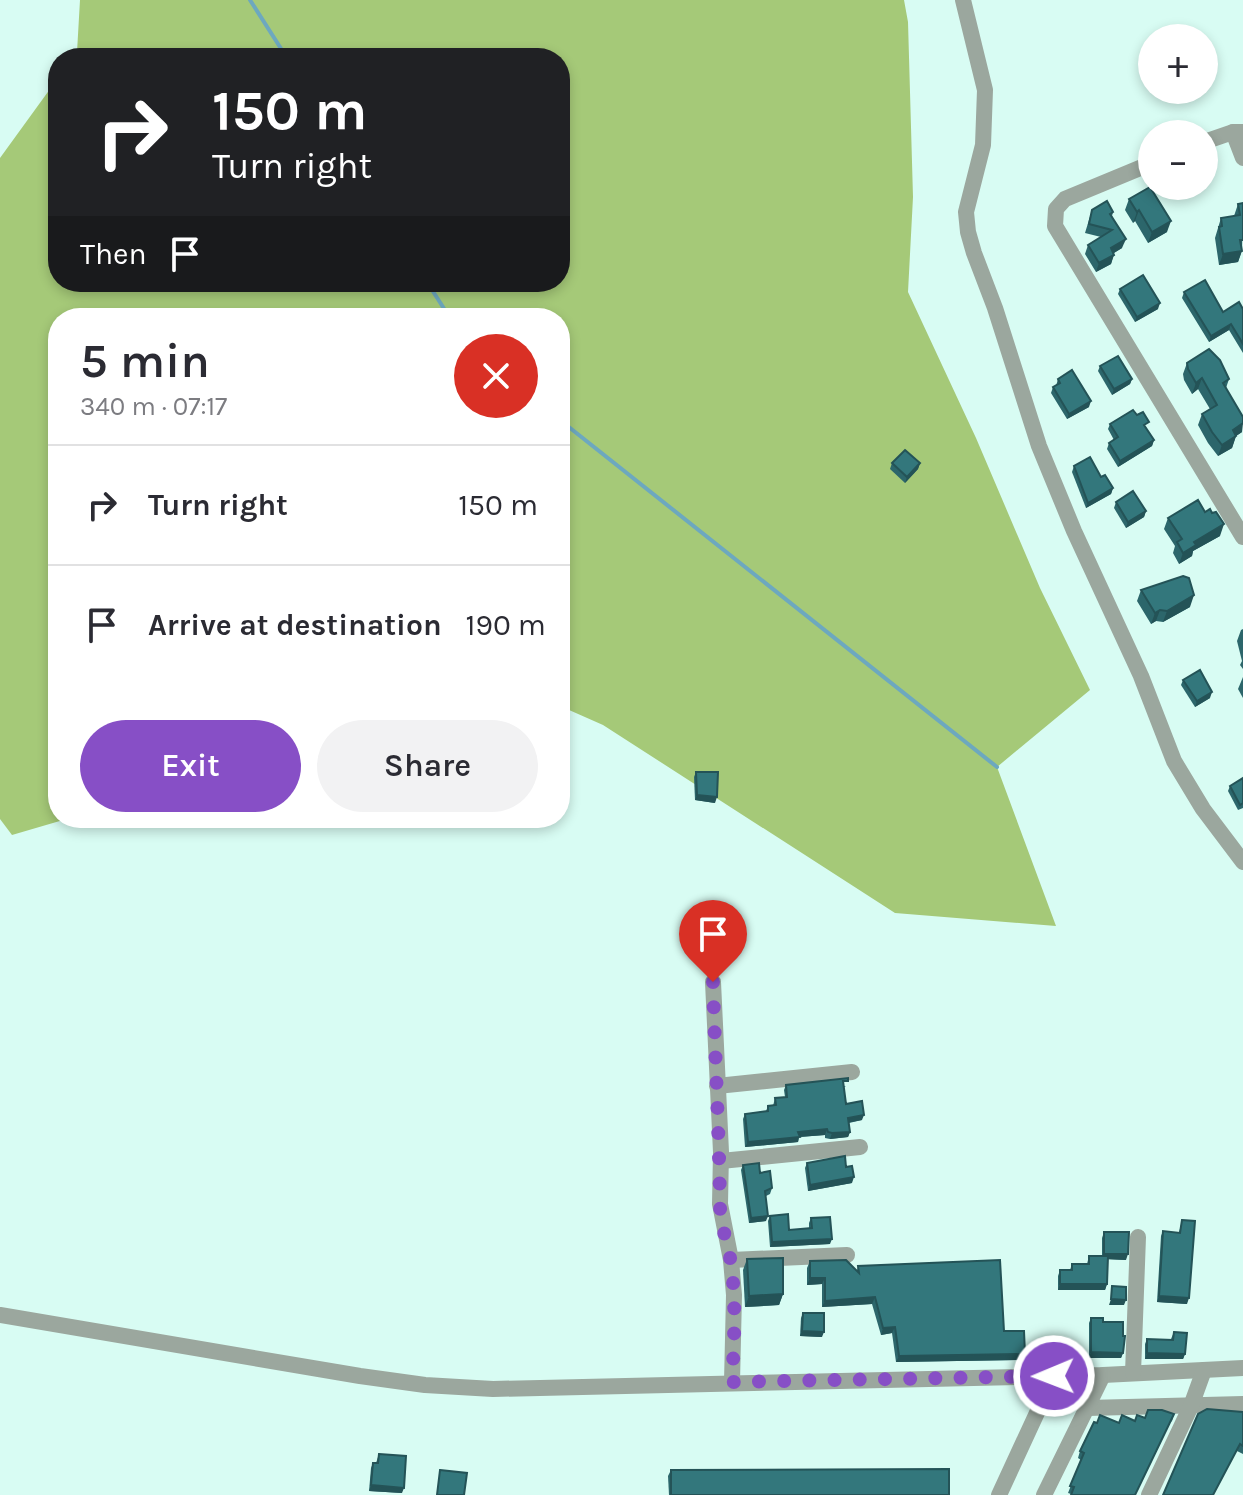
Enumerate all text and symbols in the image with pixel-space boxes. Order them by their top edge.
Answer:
map controls [1138,24,1218,200]
button: + [1138,24,1218,104]
text: 150 m [212,78,367,143]
icon: right [80,80,184,184]
button: − [1138,120,1218,200]
text: Turn right [212,145,372,187]
icon: arrive [163,232,207,276]
text: Then [80,236,147,272]
text: 5 min [80,333,210,389]
button: close [454,334,538,418]
text: 340 m · 07:17 [80,391,227,422]
icon: right [80,483,124,527]
text: Turn right [148,487,288,523]
text: 150 m [458,487,538,523]
icon: arrive [80,603,124,647]
text: Arrive at destination [148,607,442,643]
text: 190 m [466,607,546,643]
button: Exit [80,720,301,812]
button: Share [317,720,538,812]
pin [679,900,747,982]
icon: arrive [691,912,735,956]
position arrow [1012,1334,1096,1418]

